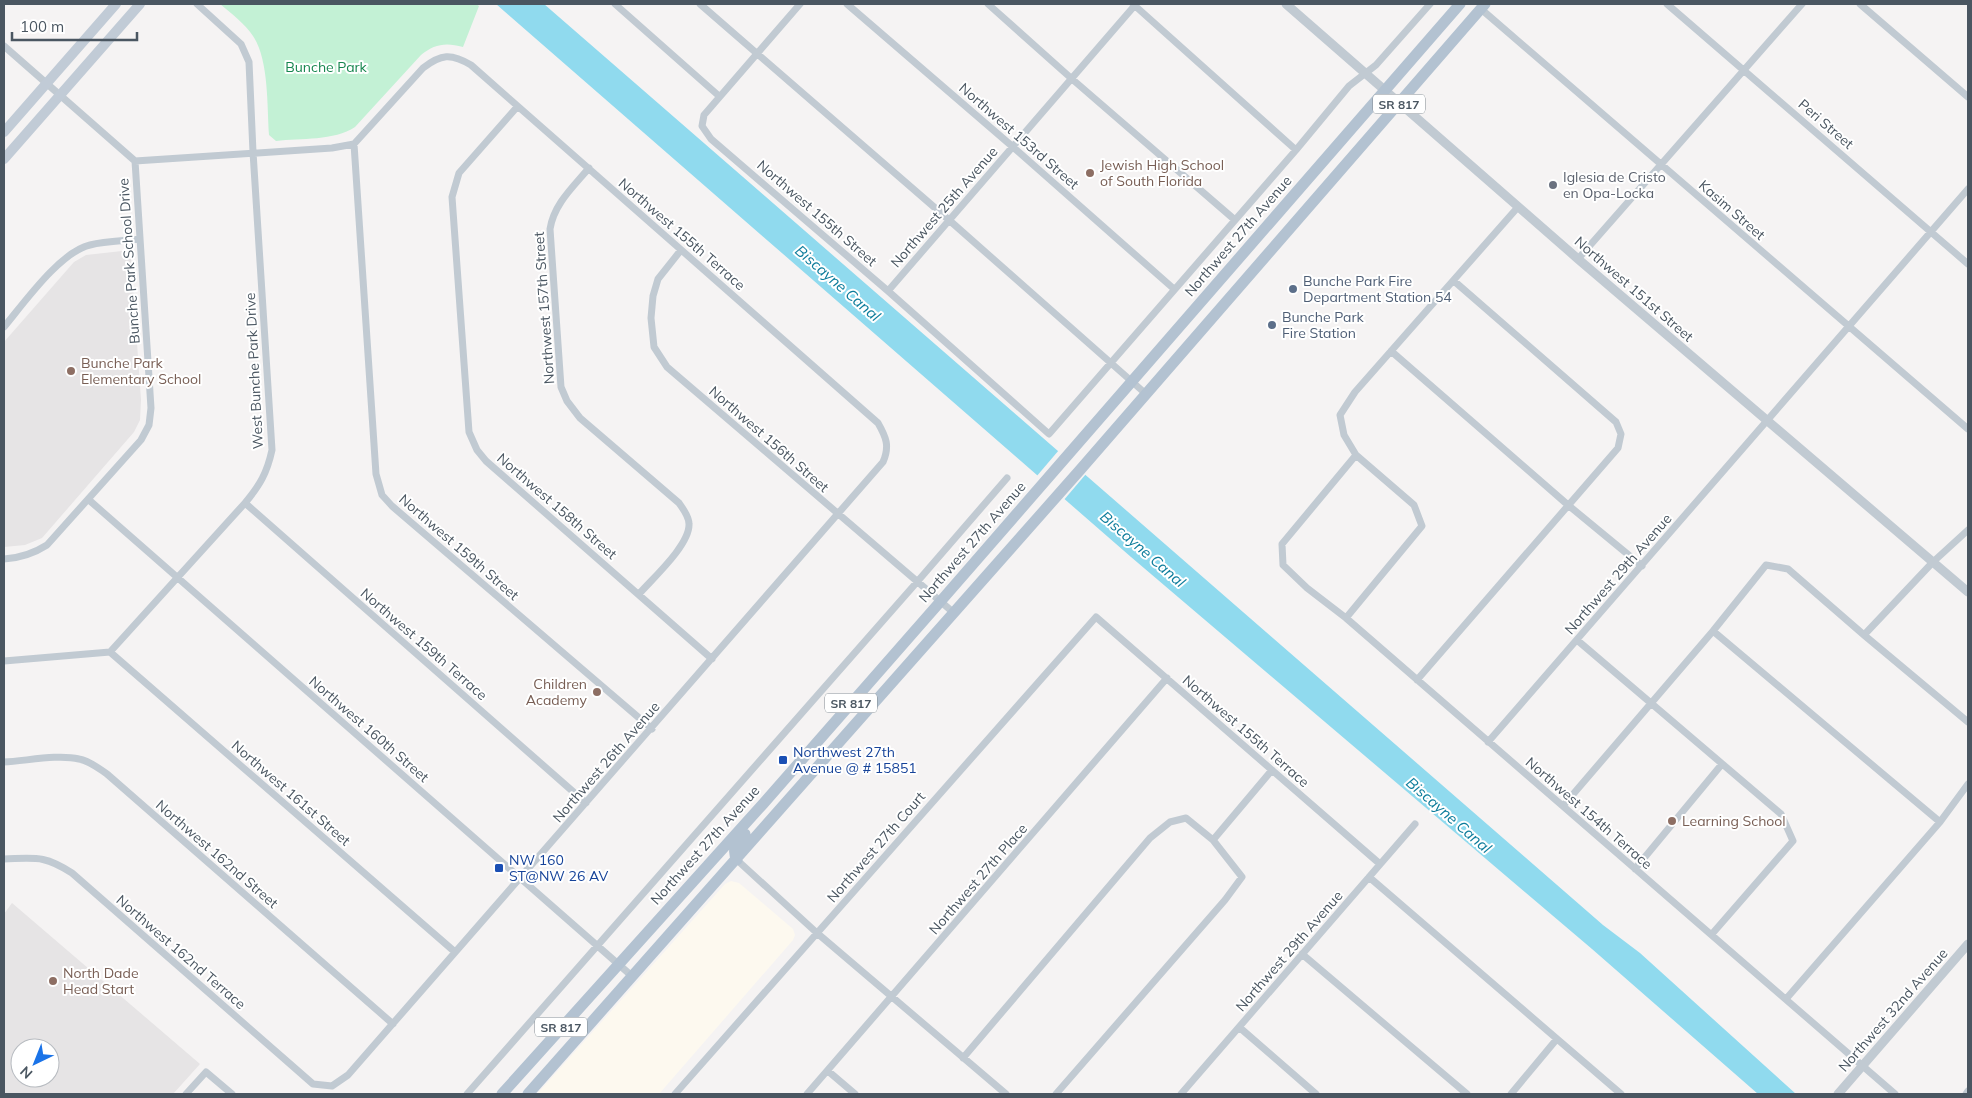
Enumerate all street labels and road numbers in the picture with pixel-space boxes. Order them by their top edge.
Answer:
street label: Northwest 153rd Street [955,79,1083,193]
road number: SR 817 [1373,95,1425,114]
street label: Peri Street [1795,95,1857,153]
street label: Northwest 25th Avenue [887,143,1001,271]
street label: Northwest 155th Street [753,156,881,270]
street label: Northwest 27th Avenue [1181,172,1295,300]
street label: Northwest 155th Terrace [615,174,749,294]
street label: Kasim Street [1695,176,1769,244]
street label: Bunche Park School Drive [114,178,144,344]
street label: Northwest 157th Street [530,231,558,385]
street label: Northwest 151st Street [1571,233,1697,346]
street label: West Bunche Park Drive [241,292,267,450]
street label: Northwest 156th Street [705,382,833,496]
street label: Northwest 158th Street [493,449,621,563]
street label: Northwest 27th Avenue [915,478,1029,606]
street label: Northwest 159th Street [395,490,523,604]
street label: Northwest 29th Avenue [1561,510,1675,638]
street label: Northwest 159th Terrace [357,584,491,704]
street label: Northwest 155th Terrace [1179,671,1313,791]
street label: Northwest 160th Street [305,672,433,786]
road number: SR 817 [825,694,877,712]
street label: Northwest 26th Avenue [549,698,663,826]
street label: Northwest 161st Street [228,737,354,850]
street label: Northwest 154th Terrace [1522,753,1656,873]
street label: Northwest 27th Avenue [647,782,763,908]
street label: Northwest 27th Court [823,788,929,906]
street label: Northwest 162nd Street [152,796,282,912]
street label: Northwest 27th Place [925,820,1031,938]
street label: Northwest 29th Avenue [1232,887,1346,1015]
street label: Northwest 162nd Terrace [113,891,249,1013]
street label: Northwest 32nd Avenue [1834,945,1952,1075]
road number: SR 817 [535,1018,587,1036]

